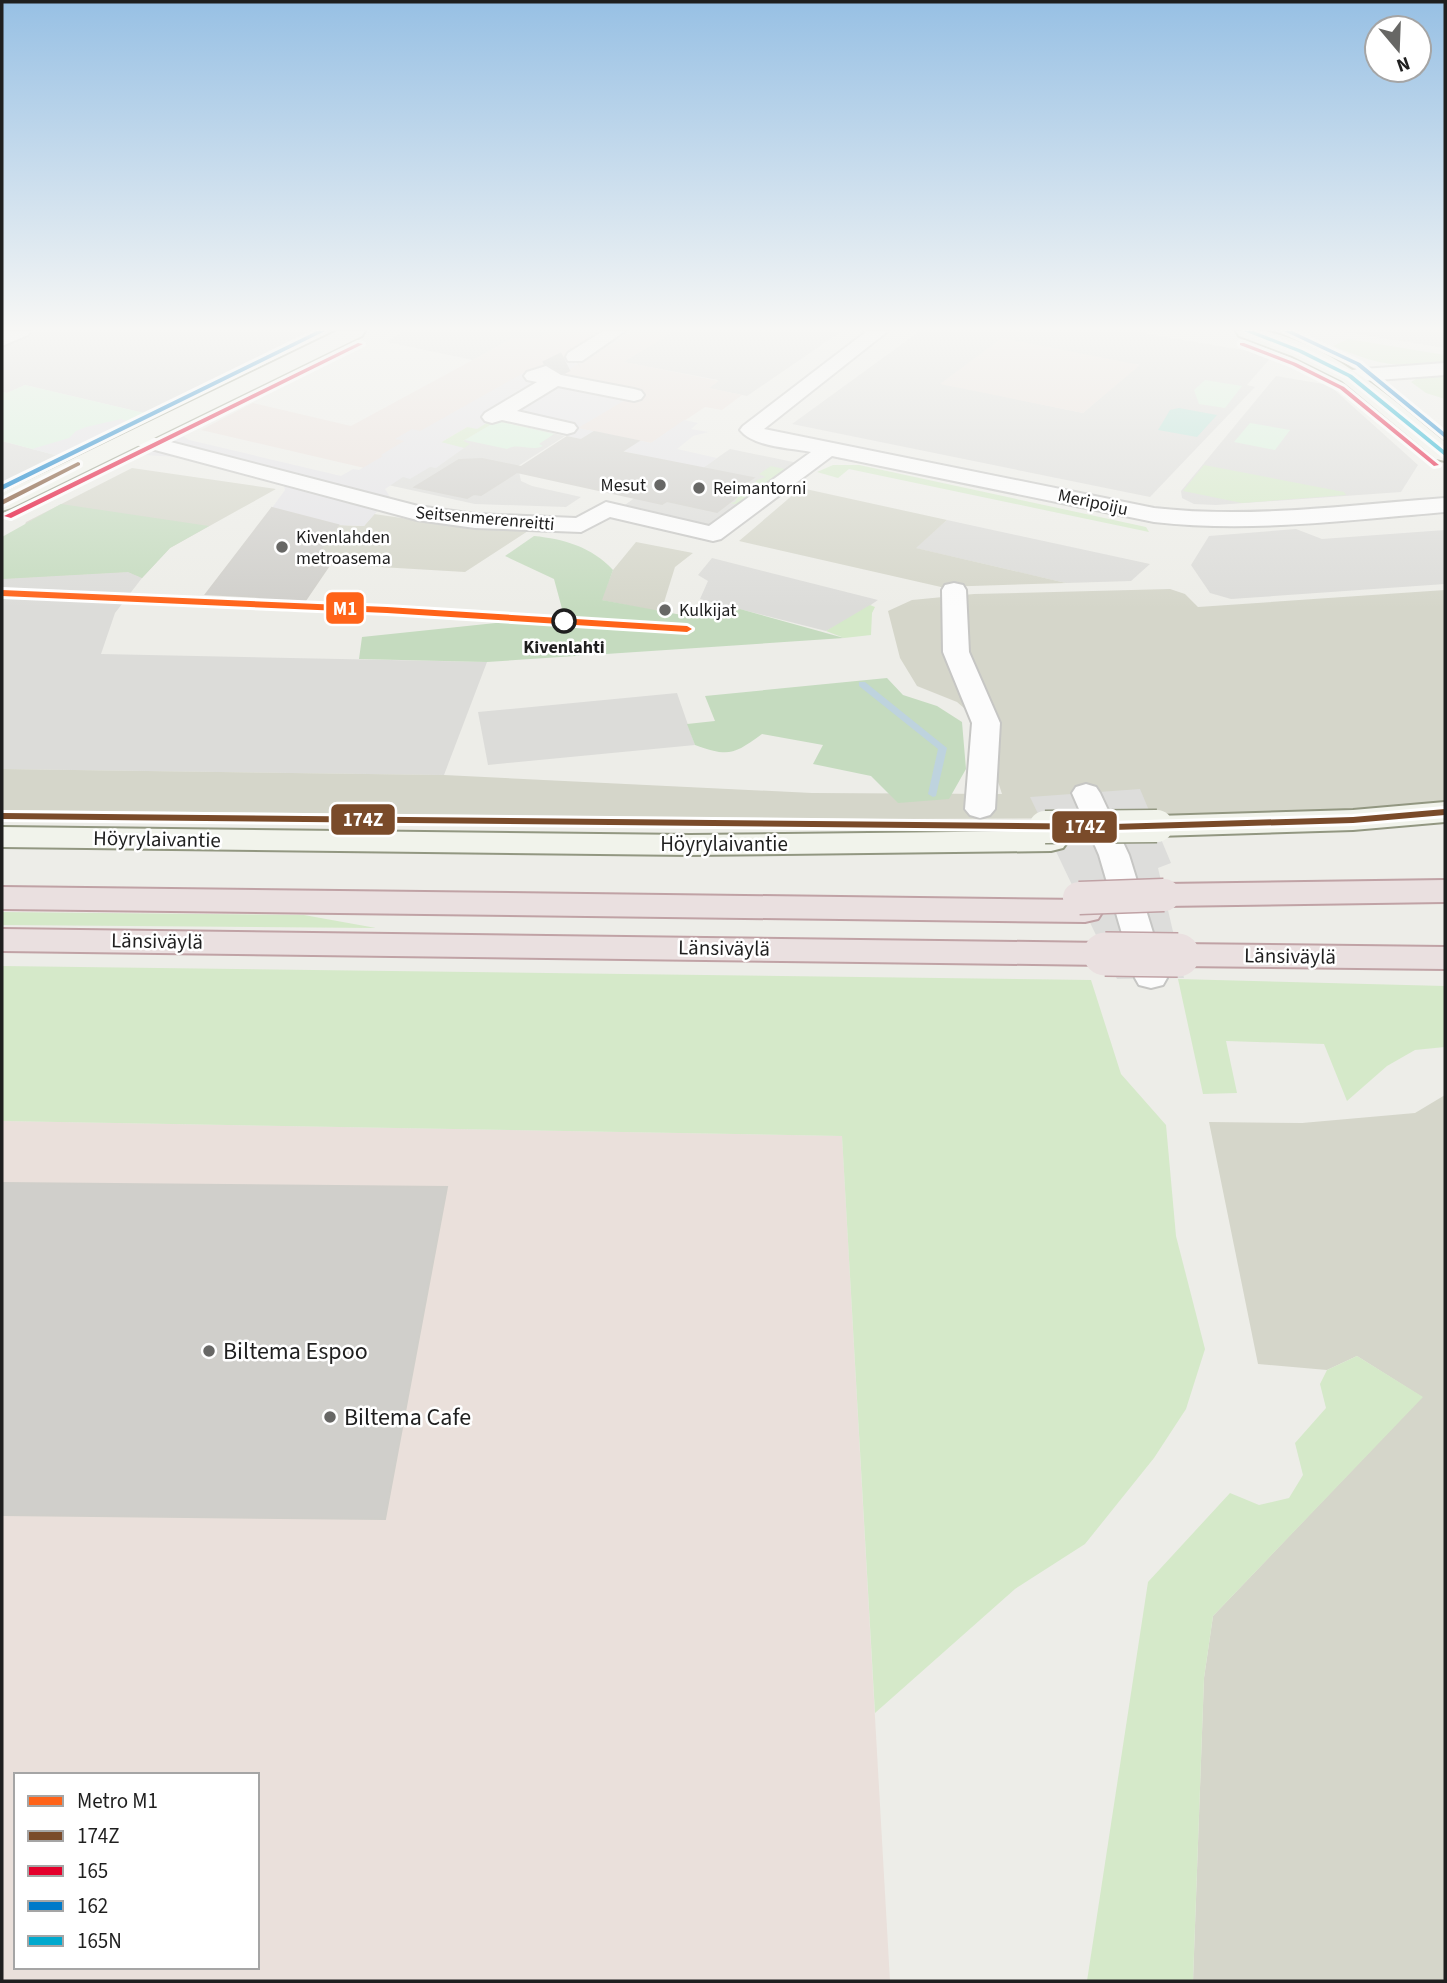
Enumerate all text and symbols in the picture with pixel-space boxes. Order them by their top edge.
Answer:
north arrow [1363,14,1433,84]
text: N [1393,49,1413,78]
place label: Mesut [601,473,646,498]
place label: Reimantorni [713,476,806,501]
marker: Mesut [652,477,668,493]
marker: Reimantorni [691,480,707,496]
street label: Meripoiju [1056,483,1130,522]
street label: Seitsenmerenreitti [414,500,556,537]
place label: Kivenlahden metroasema [296,525,391,571]
marker: Kivenlahden metroasema [274,539,290,555]
line badge: M1 [325,591,365,625]
text: M1 [333,596,357,623]
place label: Kulkijat [679,598,736,623]
marker: Kulkijat [657,602,673,618]
marker: Kivenlahti [552,609,576,633]
place label: Kivenlahti [523,635,605,660]
line badge: 174Z [330,803,396,836]
text: 174Z [343,807,383,834]
line badge: 174Z [1051,810,1118,844]
text: 174Z [1065,814,1105,841]
street label: Höyrylaivantie [93,823,221,855]
street label: Höyrylaivantie [660,829,788,859]
street label: Länsiväylä [111,925,203,957]
street label: Länsiväylä [678,932,770,964]
street label: Länsiväylä [1244,940,1336,972]
place label: Biltema Espoo [223,1334,368,1369]
marker: Biltema Espoo [201,1343,217,1359]
place label: Biltema Cafe [344,1400,471,1435]
marker: Biltema Cafe [322,1409,338,1425]
legend [14,1773,259,1969]
text: Metro M1 [77,1786,158,1816]
text: 174Z [77,1821,120,1851]
text: 165 [77,1856,108,1886]
text: 162 [77,1891,108,1921]
text: 165N [77,1926,122,1956]

